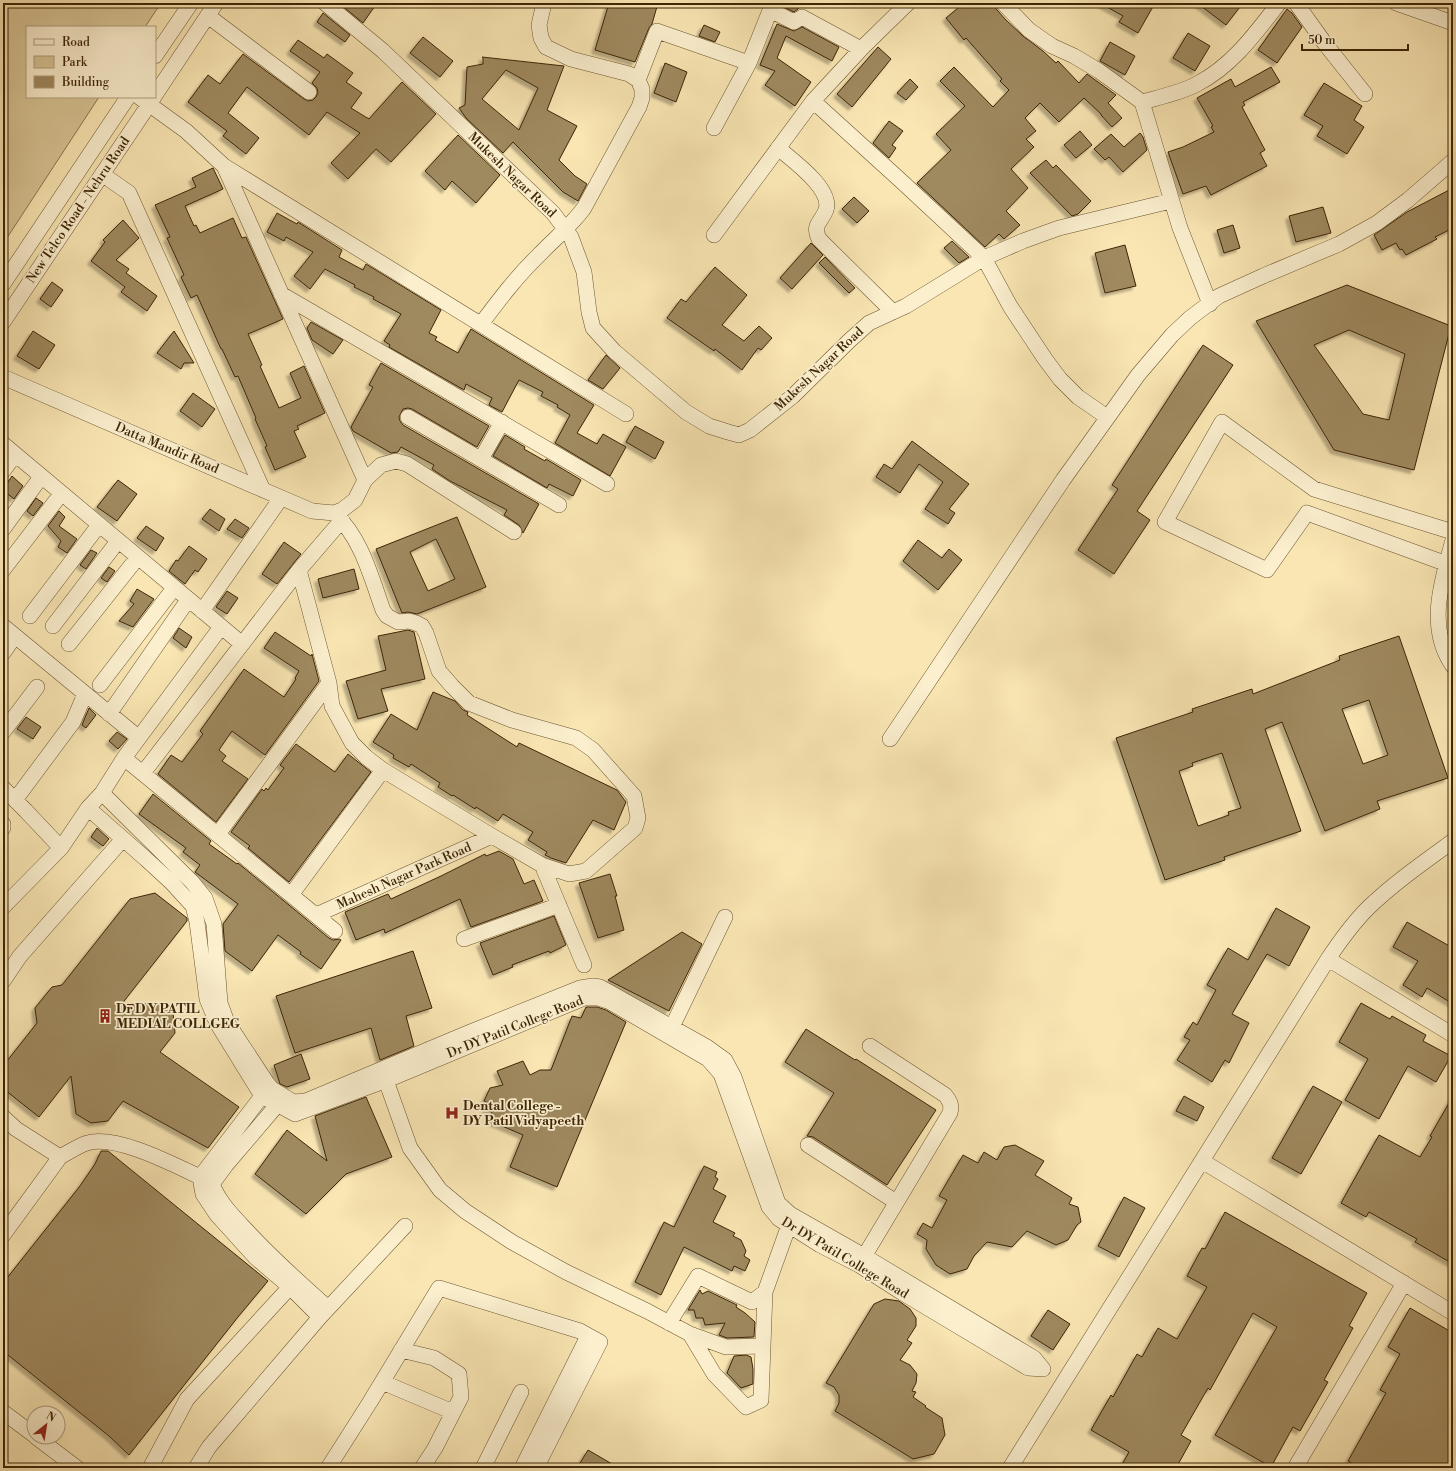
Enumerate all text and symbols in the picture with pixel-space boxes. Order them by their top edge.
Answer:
legend [26,26,156,98]
scale bar [1302,26,1408,52]
text: 50 m [1308,33,1336,48]
text: Road [62,35,90,50]
text: Park [62,55,88,70]
text: Building [61,75,110,90]
street label: Mukesh Nagar Road [465,129,560,221]
street label: New Telco Road - Nehru Road [23,133,133,286]
street label: Mukesh Nagar Road [771,323,867,414]
street label: Datta Mandir Road [113,419,222,477]
street label: Mahesh Nagar Park Road [334,839,475,913]
street label: Dr DY Patil College Road [445,992,586,1062]
place label: Dr D Y PATIL MEDIAL COLLGEG [116,1001,241,1032]
building icon: Dr D Y PATIL MEDIAL COLLGEG [97,1008,113,1024]
place label: Dental College - DY Patil Vidyapeeth [463,1098,584,1129]
hospital icon: Dental College - DY Patil Vidyapeeth [444,1105,460,1121]
street label: Dr DY Patil College Road [778,1214,912,1303]
north arrow [26,1405,66,1445]
text: N [43,1409,58,1426]

